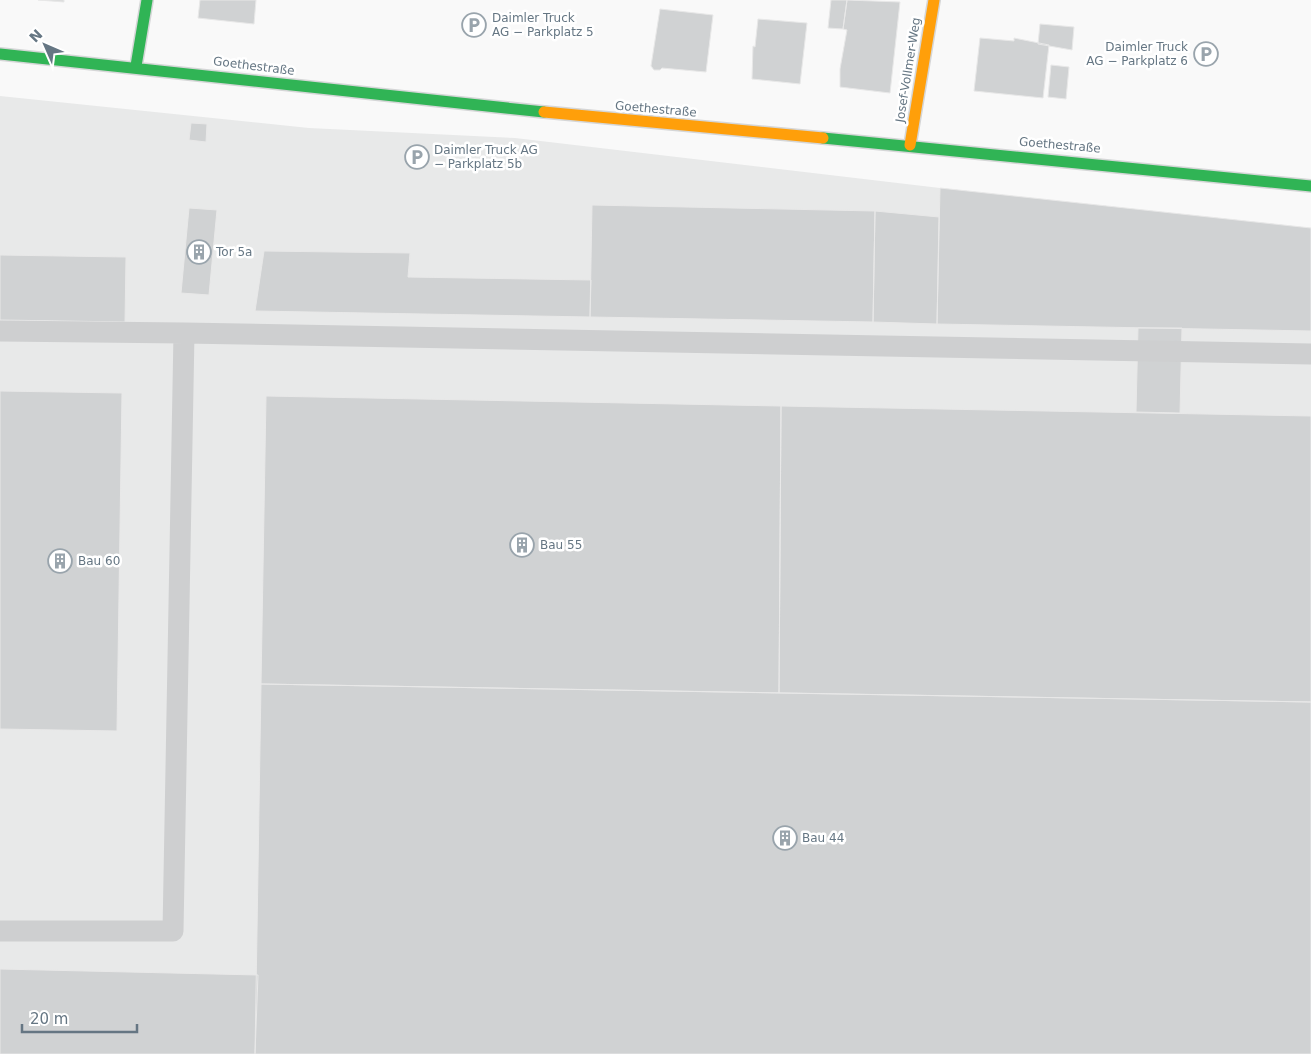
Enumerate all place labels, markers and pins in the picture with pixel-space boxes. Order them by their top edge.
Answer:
place label: Daimler Truck AG − Parkplatz 5 [492,11,594,39]
parking icon: Daimler Truck AG − Parkplatz 5 [461,12,487,38]
place label: Daimler Truck AG − Parkplatz 6 [1086,40,1188,68]
parking icon: Daimler Truck AG − Parkplatz 6 [1193,41,1219,67]
place label: Daimler Truck AG − Parkplatz 5b [434,143,538,171]
parking icon: Daimler Truck AG − Parkplatz 5b [404,144,430,170]
building icon: Tor 5a [186,239,212,265]
place label: Tor 5a [215,245,252,259]
building icon: Bau 55 [509,532,535,558]
place label: Bau 55 [540,538,582,552]
building icon: Bau 60 [47,548,73,574]
place label: Bau 60 [78,554,120,568]
building icon: Bau 44 [772,825,798,851]
place label: Bau 44 [802,831,844,845]

